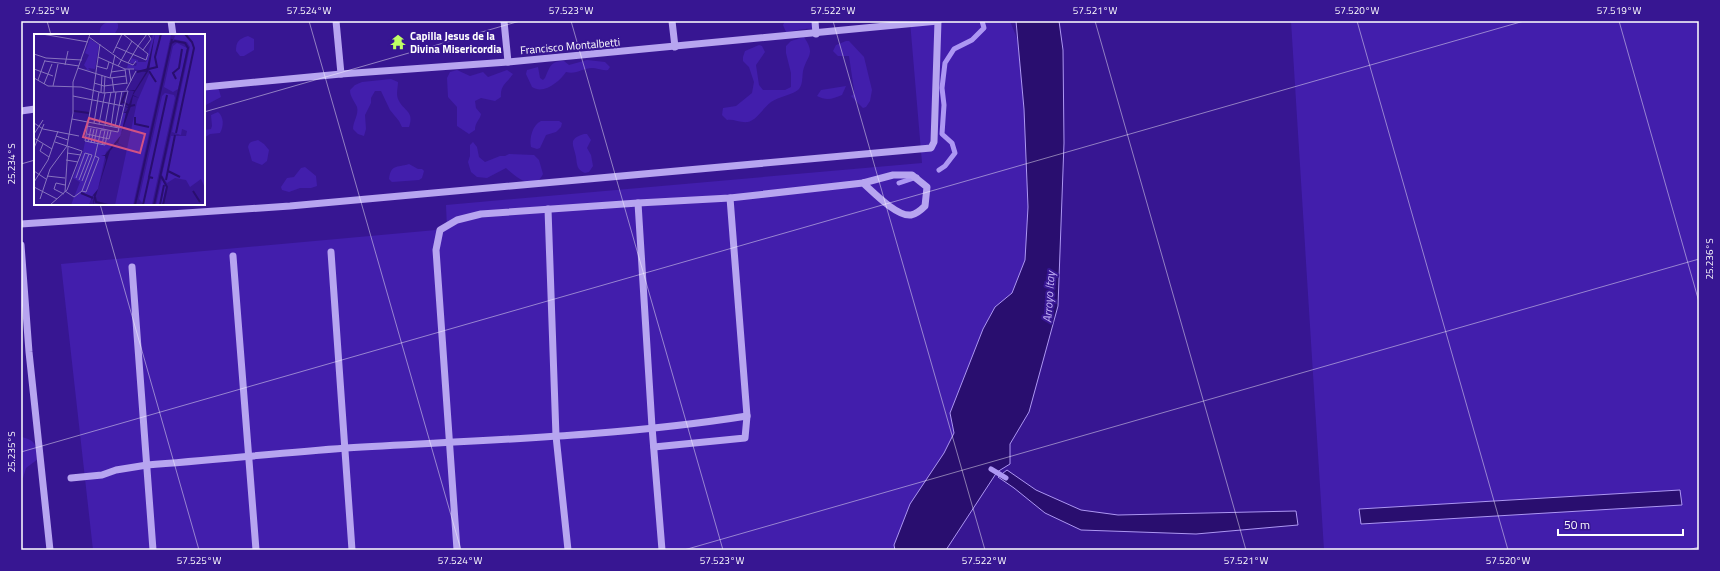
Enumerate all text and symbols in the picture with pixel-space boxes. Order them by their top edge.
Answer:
text: 57.525°W [25,3,69,18]
text: 57.524°W [287,3,331,18]
text: 57.523°W [549,3,593,18]
text: 57.522°W [811,3,855,18]
text: 57.521°W [1073,3,1117,18]
text: 57.520°W [1335,3,1379,18]
text: 57.519°W [1597,3,1641,18]
place label: Capilla Jesus de la Divina Misericordia [410,28,502,57]
temple icon: Capilla Jesus de la Divina Misericordia [389,33,407,51]
inset map [34,34,205,205]
street label: Francisco Montalbetti [519,34,621,58]
text: 25.234°S [4,143,19,185]
text: 25.236°S [1702,238,1717,280]
water label: Arroyo Itay [1037,269,1060,323]
text: 25.235°S [4,431,19,473]
scale bar [1558,511,1683,537]
text: 50 m [1564,515,1590,534]
text: 57.525°W [177,553,221,568]
text: 57.524°W [438,553,482,568]
text: 57.523°W [700,553,744,568]
text: 57.522°W [962,553,1006,568]
text: 57.521°W [1224,553,1268,568]
text: 57.520°W [1486,553,1530,568]

